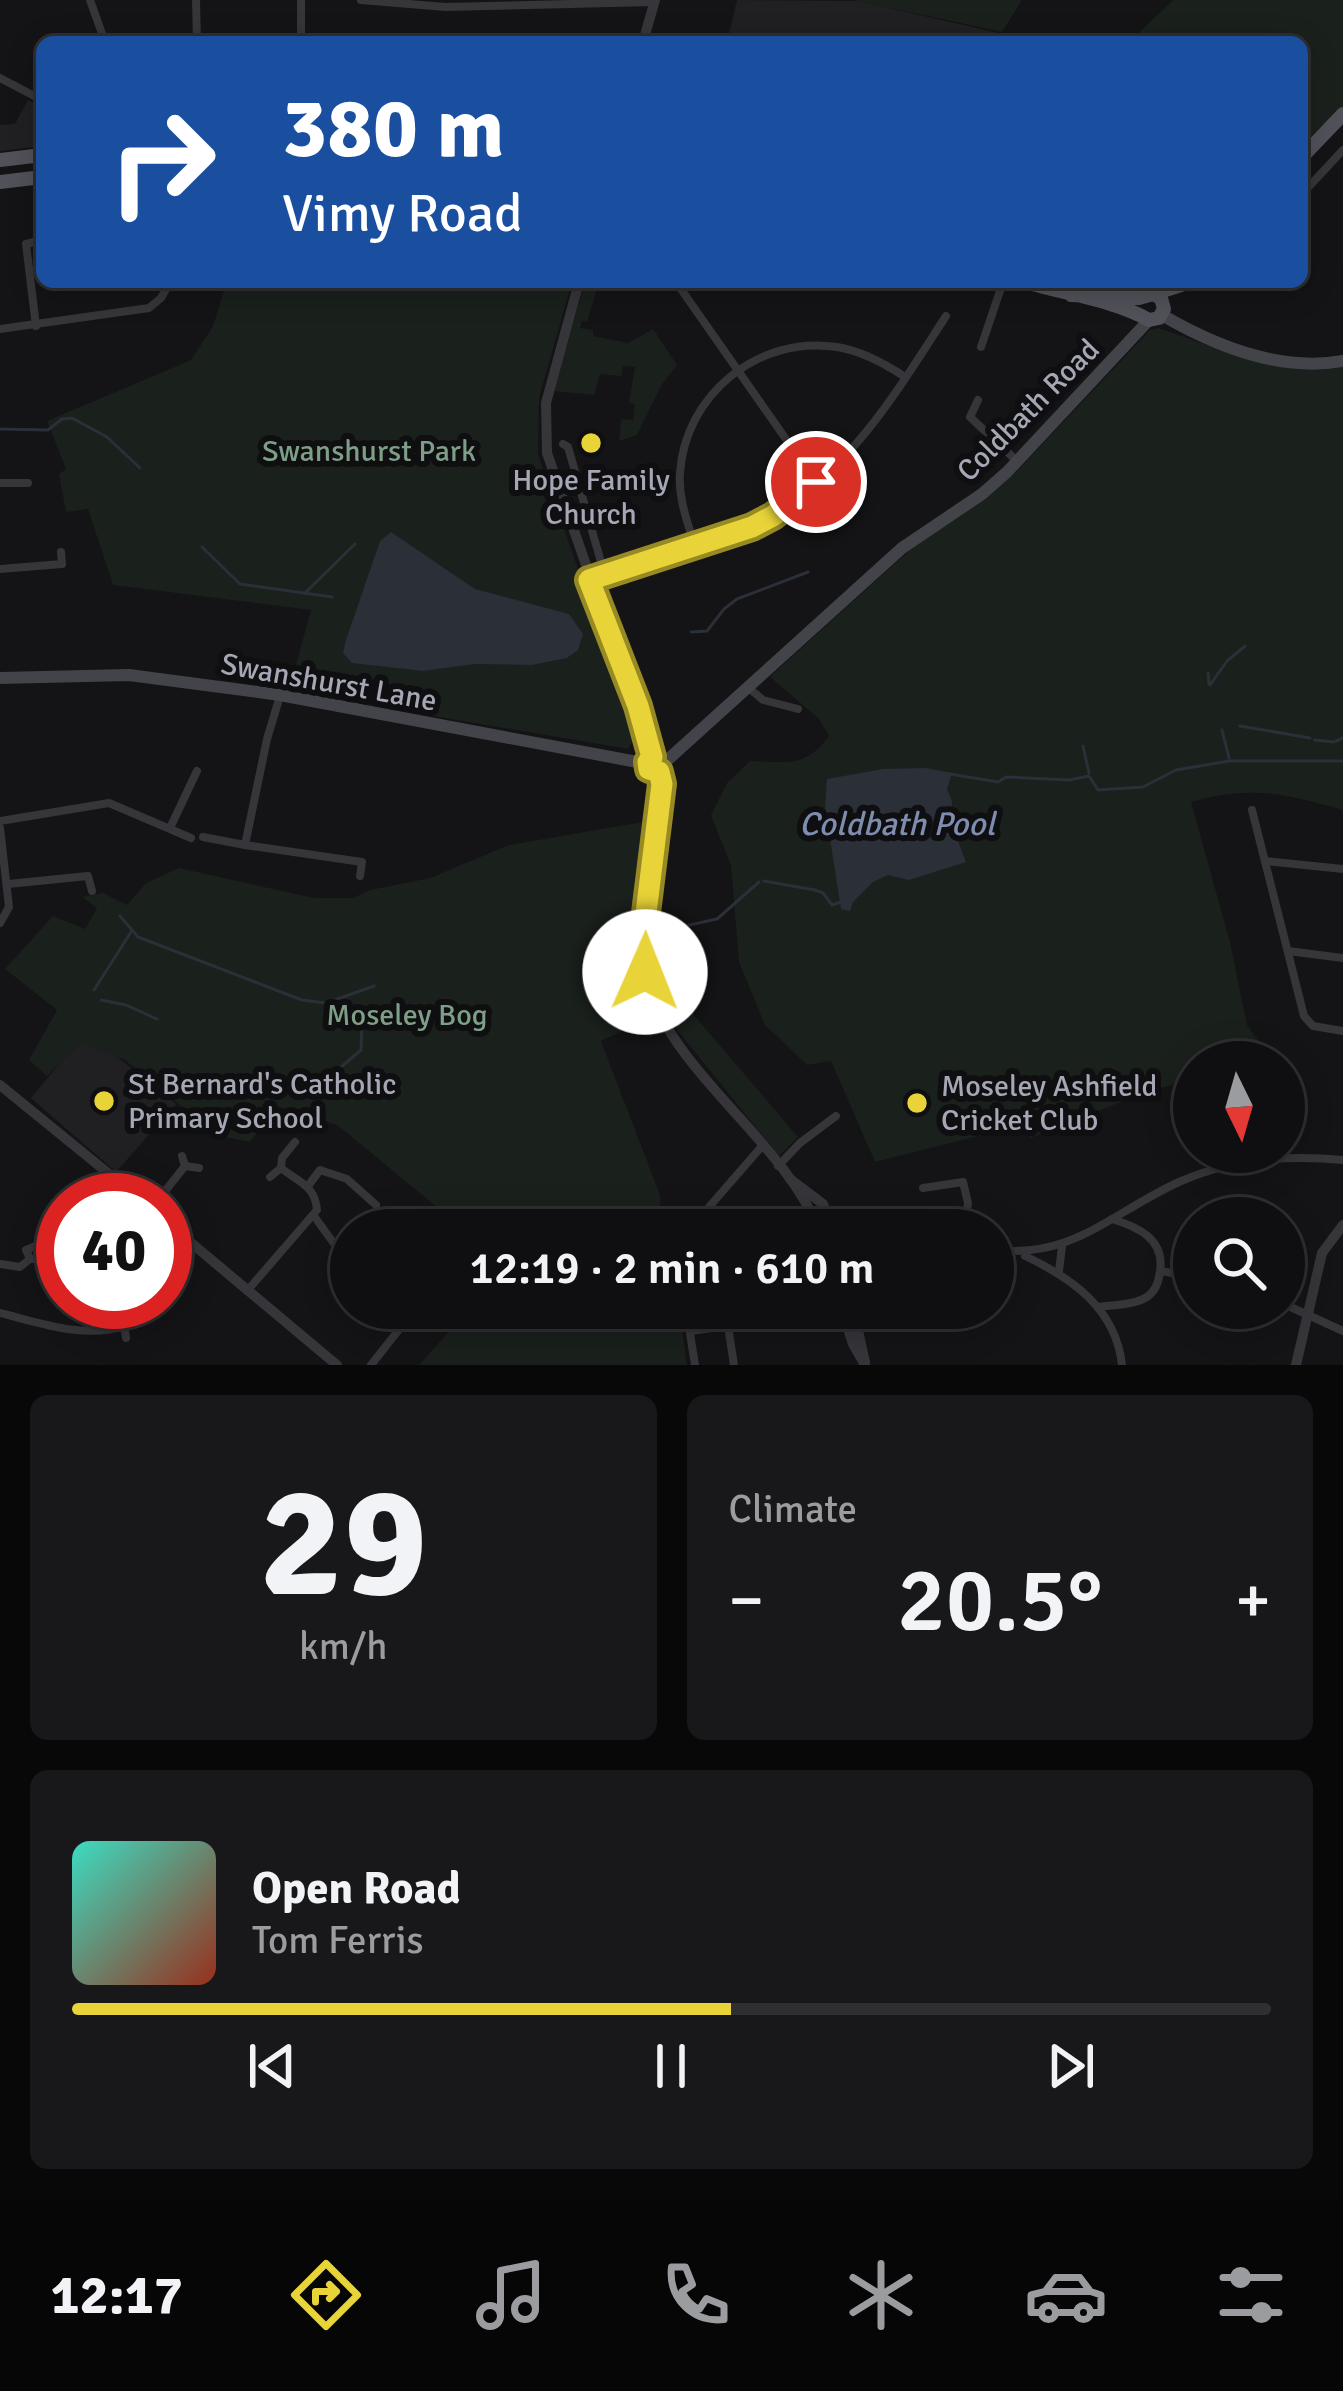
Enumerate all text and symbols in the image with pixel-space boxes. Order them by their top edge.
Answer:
text: 380 m [282,77,504,181]
icon: right [84,84,240,240]
text: Vimy Road [282,180,523,247]
street label: Coldbath Road [949,331,1107,489]
marker: Hope Family Church [578,430,604,456]
pin [765,431,867,533]
park label: Swanshurst Park [262,433,476,470]
icon: arrive [783,449,849,515]
place label: Hope Family Church [512,462,670,533]
street label: Swanshurst Lane [218,645,440,720]
water label: Coldbath Pool [799,804,997,845]
position arrow [582,909,708,1035]
park label: Moseley Bog [326,997,488,1034]
north arrow [1173,1041,1305,1173]
map controls [1173,1041,1305,1329]
place label: St Bernard's Catholic Primary School [128,1066,396,1137]
place label: Moseley Ashfield Cricket Club [941,1068,1158,1139]
marker: St Bernard's Catholic Primary School [91,1088,117,1114]
marker: Moseley Ashfield Cricket Club [904,1090,930,1116]
speed limit sign: 40 [36,1173,192,1329]
button: search [1173,1197,1305,1329]
text: 12:19 · 2 min · 610 m [470,1241,874,1296]
text: 29 [259,1447,427,1640]
text: Climate [729,1485,857,1533]
text: 20.5° [897,1545,1102,1656]
text: − [729,1560,764,1641]
text: + [1235,1560,1271,1641]
text: km/h [299,1622,387,1670]
text: Open Road [252,1861,461,1916]
text: Tom Ferris [252,1916,424,1964]
icon: previous [239,2033,305,2099]
icon: pause [638,2033,704,2099]
icon: next [1038,2033,1104,2099]
icon: directions [284,2253,368,2337]
icon: music [469,2253,553,2337]
icon: phone [654,2253,738,2337]
icon: climate [839,2253,923,2337]
icon: car [1024,2253,1108,2337]
icon: filters [1209,2253,1293,2337]
text: 12:17 [50,2262,183,2329]

